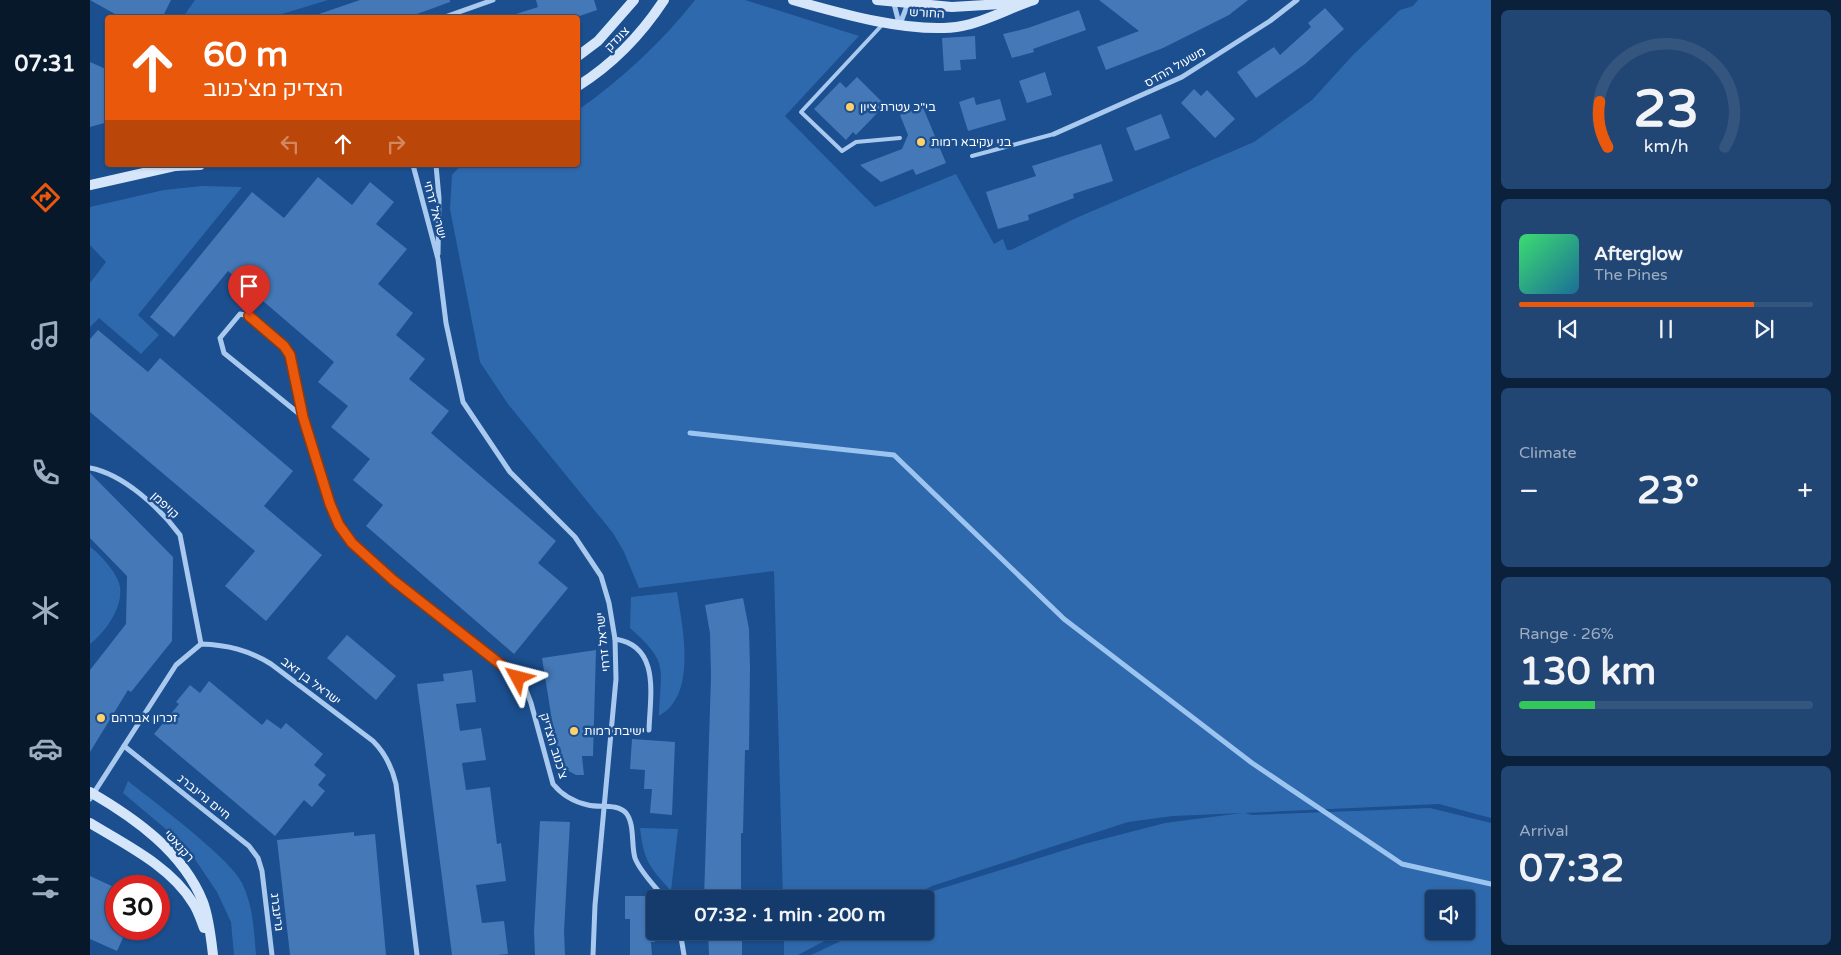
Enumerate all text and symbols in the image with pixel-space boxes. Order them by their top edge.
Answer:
street label: החורש [909,5,945,21]
street label: צונדק [602,24,632,54]
text: 60 m [203,34,288,76]
icon: ahead [120,35,185,100]
street label: משעול ההדס [1142,44,1208,90]
text: 07:31 [15,51,75,77]
text: הצדיק מצ'כנוב [203,76,343,102]
text: 23 [1633,78,1699,141]
place label: בי"כ עטרת ציון [860,100,936,114]
marker: בי"כ עטרת ציון [844,101,856,113]
icon: left [276,130,304,158]
icon: ahead [329,130,357,158]
icon: right [382,130,410,158]
place label: בני עקיבא רמות [931,135,1012,149]
marker: בני עקיבא רמות [915,136,927,148]
text: km/h [1644,136,1688,157]
street label: ישראל זרחי [421,179,449,241]
icon: directions [28,180,63,215]
text: Afterglow [1594,243,1683,265]
pin [228,265,270,316]
text: The Pines [1594,265,1668,285]
icon: arrive [235,272,263,300]
icon: previous [1554,315,1582,343]
icon: pause [1652,315,1680,343]
icon: next [1750,315,1778,343]
icon: music [28,318,63,353]
text: Climate [1519,443,1577,463]
icon: phone [28,455,63,490]
text: 23° [1637,468,1699,514]
text: − [1519,474,1539,508]
text: + [1797,474,1813,508]
street label: קויפמן [148,489,182,521]
icon: climate [28,593,63,628]
street label: ישראל זרחי [593,612,613,672]
text: Range · 26% [1519,624,1614,644]
text: 130 km [1519,649,1656,695]
position arrow [491,651,543,703]
street label: ישראל בן זאב [278,654,344,708]
place label: זכרון אברהם [111,711,178,725]
street label: צ'כנוב הצדיק [537,711,571,781]
marker: זכרון אברהם [95,712,107,724]
place label: ישיבת רמות [584,724,645,738]
marker: ישיבת רמות [568,725,580,737]
icon: car [28,731,63,766]
street label: חיים גרינברג [175,771,233,823]
text: Arrival [1519,821,1568,841]
street label: רקנאטי [161,827,197,865]
text: 07:32 [1519,846,1624,892]
icon: filters [28,869,63,904]
speed limit sign: 30 [105,875,170,940]
map controls [1425,890,1475,940]
button: sound [1425,890,1475,940]
street label: גרינברג [268,892,286,932]
text: 07:32 · 1 min · 200 m [694,904,886,926]

